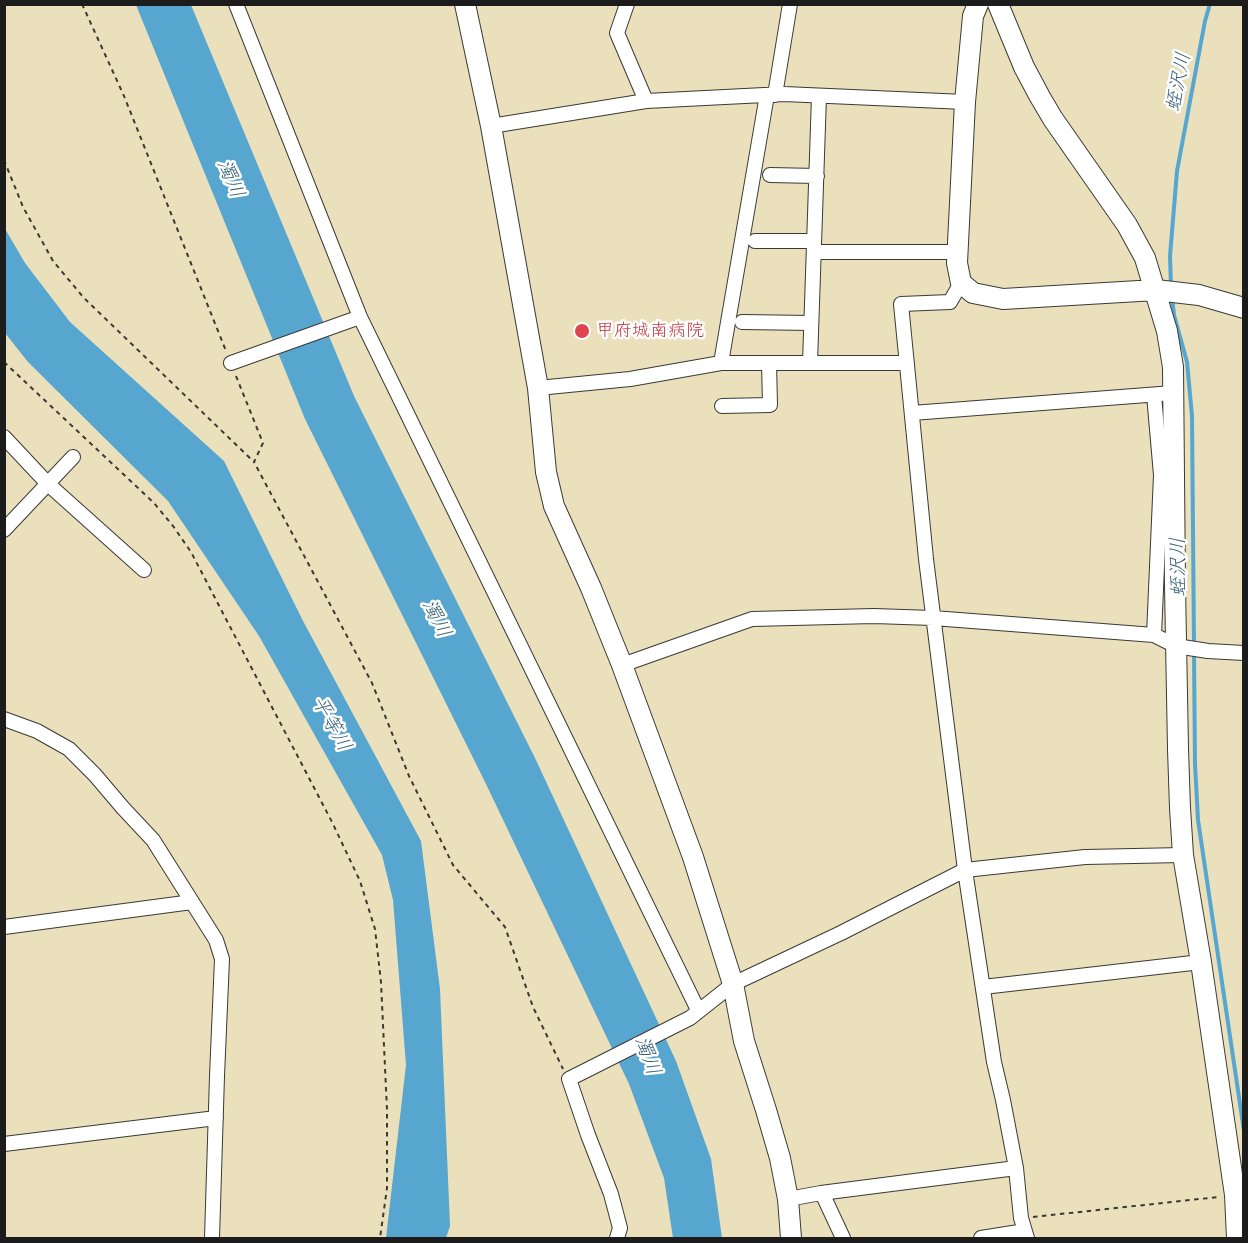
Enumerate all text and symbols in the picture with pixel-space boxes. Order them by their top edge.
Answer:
water label: 蛭沢川 [1161,50,1197,114]
water label: 濁川 [211,156,249,202]
place label: 甲府城南病院 [596,320,704,342]
marker: 甲府城南病院 [573,322,591,340]
water label: 蛭沢川 [1166,537,1192,597]
water label: 濁川 [416,596,456,642]
water label: 平等川 [306,692,356,756]
water label: 濁川 [629,1033,665,1079]

